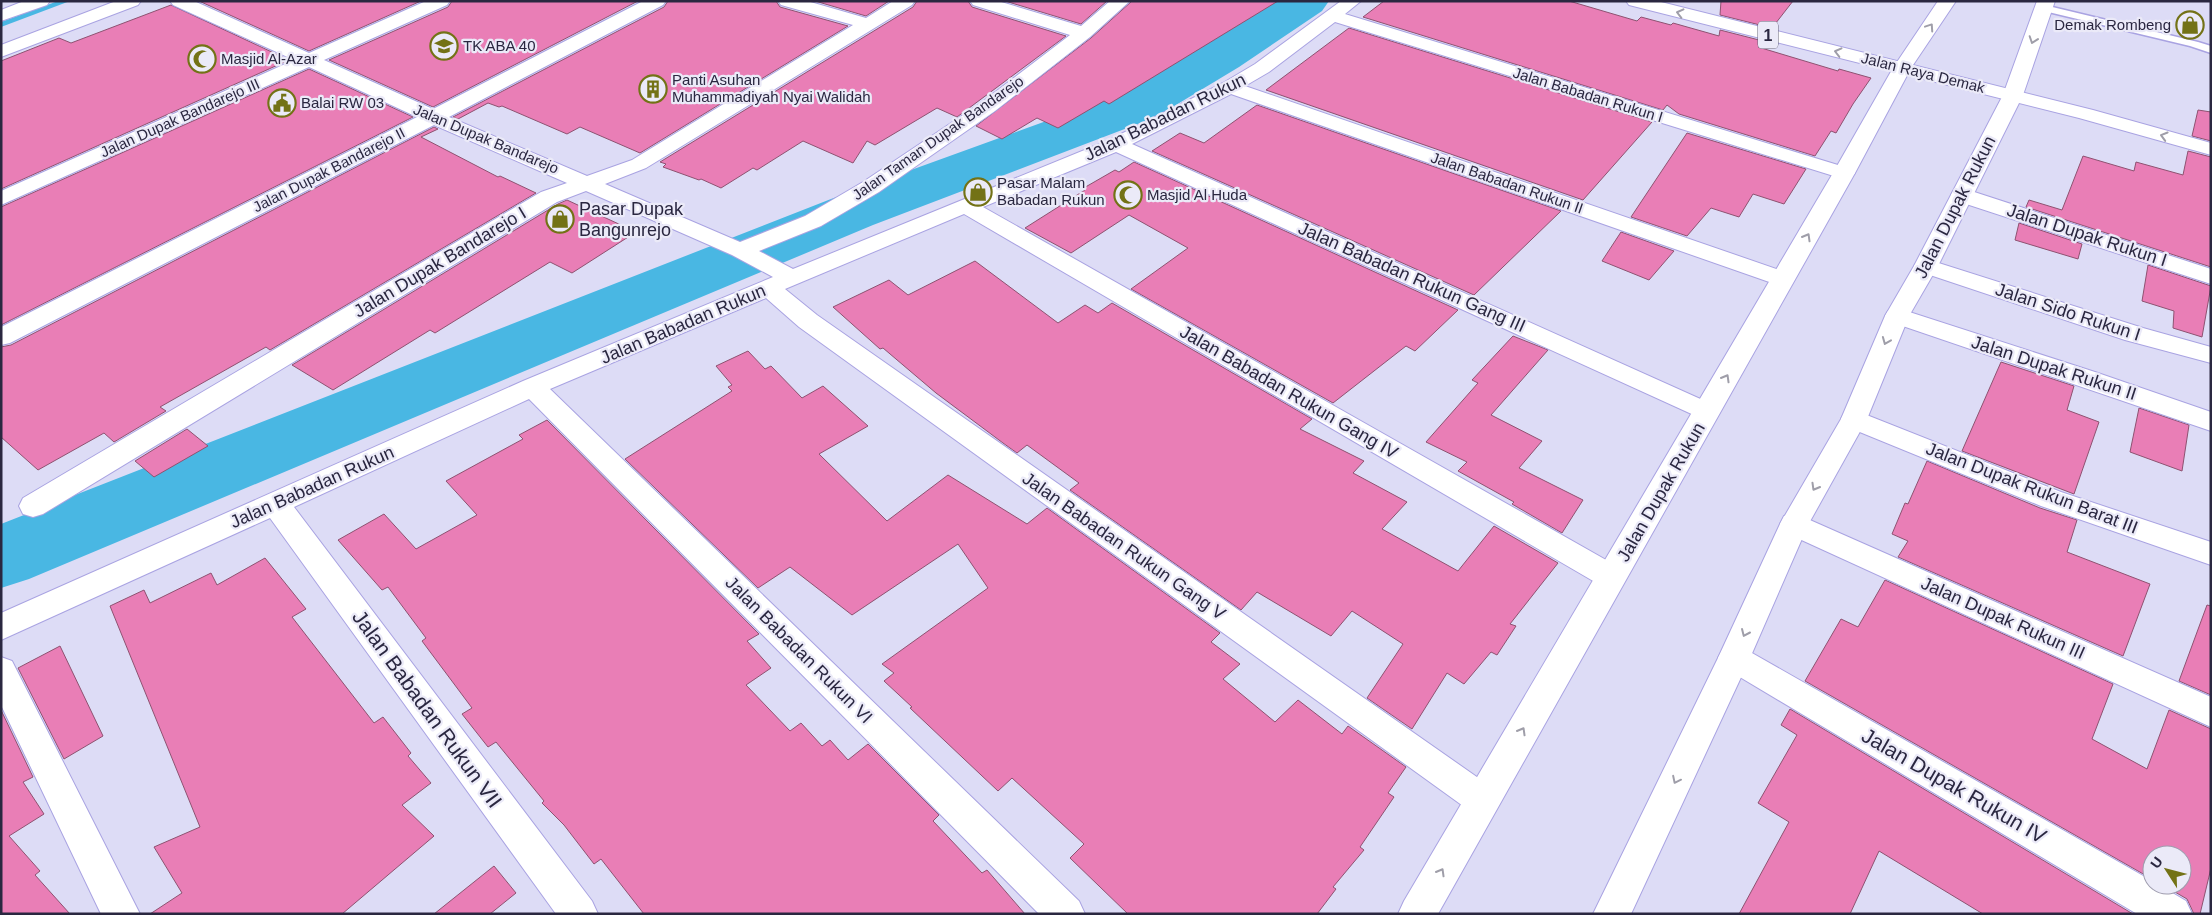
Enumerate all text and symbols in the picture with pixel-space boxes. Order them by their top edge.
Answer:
one-way arrow [1676,8,1684,18]
shop icon: Demak Rombeng [2175,10,2205,40]
place label: Demak Rombeng [2054,16,2171,33]
road number: 1 [1758,22,1778,48]
one-way arrow [1924,23,1933,32]
school or university icon: TK ABA 40 [429,31,459,61]
one-way arrow [2029,36,2039,44]
place label: TK ABA 40 [463,37,536,54]
mosque icon: Masjid Al-Azar [187,44,217,74]
one-way arrow [1833,47,1842,58]
street label: Jalan Raya Demak [1860,49,1987,96]
place label: Masjid Al-Azar [221,50,317,67]
street label: Jalan Babadan Rukun I [1511,64,1665,125]
street label: Jalan Babadan Rukun [1081,69,1249,165]
place label: Panti Asuhan Muhammadiyah Nyai Walidah [672,71,871,105]
street label: Jalan Taman Dupak Bandarejo [849,72,1026,203]
building icon: Panti Asuhan Muhammadiyah Nyai Walidah [638,74,668,104]
street label: Jalan Dupak Bandarejo III [97,75,262,160]
public building icon: Balai RW 03 [267,88,297,118]
place label: Balai RW 03 [301,94,384,111]
street label: Jalan Dupak Bandarejo [411,100,561,177]
street label: Jalan Dupak Bandarejo II [250,124,408,215]
one-way arrow [2160,131,2168,141]
street label: Jalan Dupak Rukun [1910,132,2000,282]
street label: Jalan Babadan Rukun II [1429,148,1586,217]
place label: Pasar Malam Babadan Rukun [997,174,1105,208]
shop icon: Pasar Malam Babadan Rukun [963,177,993,207]
mosque icon: Masjid Al Huda [1113,180,1143,210]
place label: Masjid Al Huda [1147,186,1248,203]
place label: Pasar Dupak Bangunrejo [579,199,684,240]
street label: Jalan Dupak Rukun I [2004,200,2170,270]
street label: Jalan Dupak Bandarejo I [350,203,530,321]
shop icon: Pasar Dupak Bangunrejo [545,204,575,234]
street label: Jalan Babadan Rukun Gang III [1295,218,1529,336]
one-way arrow [1801,233,1811,242]
street label: Jalan Sido Rukun I [1993,279,2143,345]
street label: Jalan Babadan Rukun [598,280,768,368]
street label: Jalan Babadan Rukun Gang IV [1177,321,1401,463]
street label: Jalan Dupak Rukun II [1969,332,2139,404]
one-way arrow [1882,336,1893,345]
one-way arrow [1720,374,1730,383]
street label: Jalan Dupak Rukun [1613,419,1709,565]
street label: Jalan Dupak Rukun Barat III [1923,438,2141,538]
street label: Jalan Babadan Rukun [227,442,397,532]
street label: Jalan Babadan Rukun Gang V [1019,468,1229,624]
one-way arrow [1812,481,1822,490]
street label: Jalan Babadan Rukun VI [722,573,876,727]
street label: Jalan Dupak Rukun III [1918,573,2088,663]
street label: Jalan Babadan Rukun VII [348,606,507,812]
one-way arrow [1741,628,1752,637]
street label: Jalan Dupak Rukun IV [1858,723,2050,848]
one-way arrow [1516,727,1526,736]
one-way arrow [1672,775,1682,784]
north arrow [2142,845,2192,895]
text: U [2147,854,2166,871]
one-way arrow [1435,868,1445,877]

